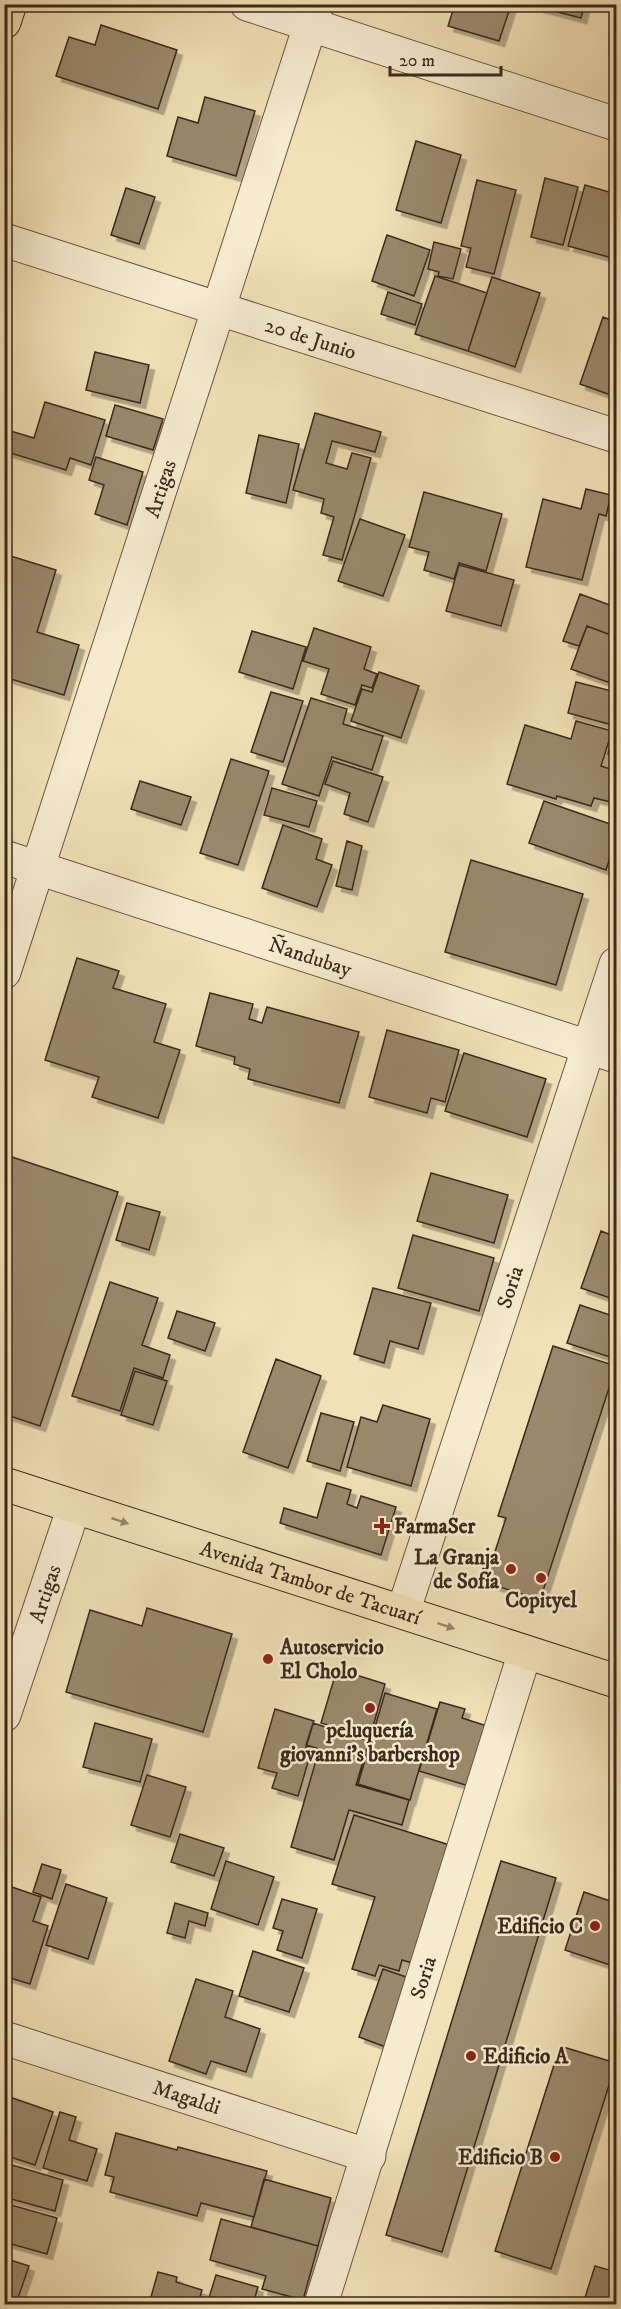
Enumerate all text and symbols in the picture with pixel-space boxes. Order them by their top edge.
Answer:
scale bar [390,39,501,77]
text: 20 m [399,50,435,72]
street label: 20 de Junio [261,312,359,366]
street label: Artigas [140,457,183,521]
street label: Ñandubay [265,930,356,983]
street label: Soria [492,1263,530,1312]
place label: FarmaSer [394,1514,476,1540]
one-way arrow [111,1517,129,1527]
marker: FarmaSer [375,1519,389,1533]
street label: Avenida Tambor de Tacuarí [197,1536,425,1632]
place label: La Granja de Sofía [414,1545,500,1595]
street label: Artigas [24,1562,68,1626]
marker: La Granja de Sofía [504,1562,518,1576]
marker: Copityel [534,1571,548,1585]
place label: Copityel [505,1588,578,1614]
one-way arrow [437,1621,455,1631]
place label: Autoservicio El Cholo [279,1635,384,1685]
marker: Autoservicio El Cholo [261,1652,275,1666]
marker: peluquería giovanni's barbershop [363,1701,377,1715]
place label: peluquería giovanni's barbershop [279,1718,460,1768]
place label: Edificio C [497,1914,583,1940]
marker: Edificio C [588,1919,602,1933]
street label: Soria [405,1953,443,2002]
place label: Edificio A [483,2044,569,2070]
marker: Edificio A [464,2049,478,2063]
street label: Magaldi [149,2075,223,2121]
place label: Edificio B [458,2145,543,2171]
marker: Edificio B [548,2150,562,2164]

